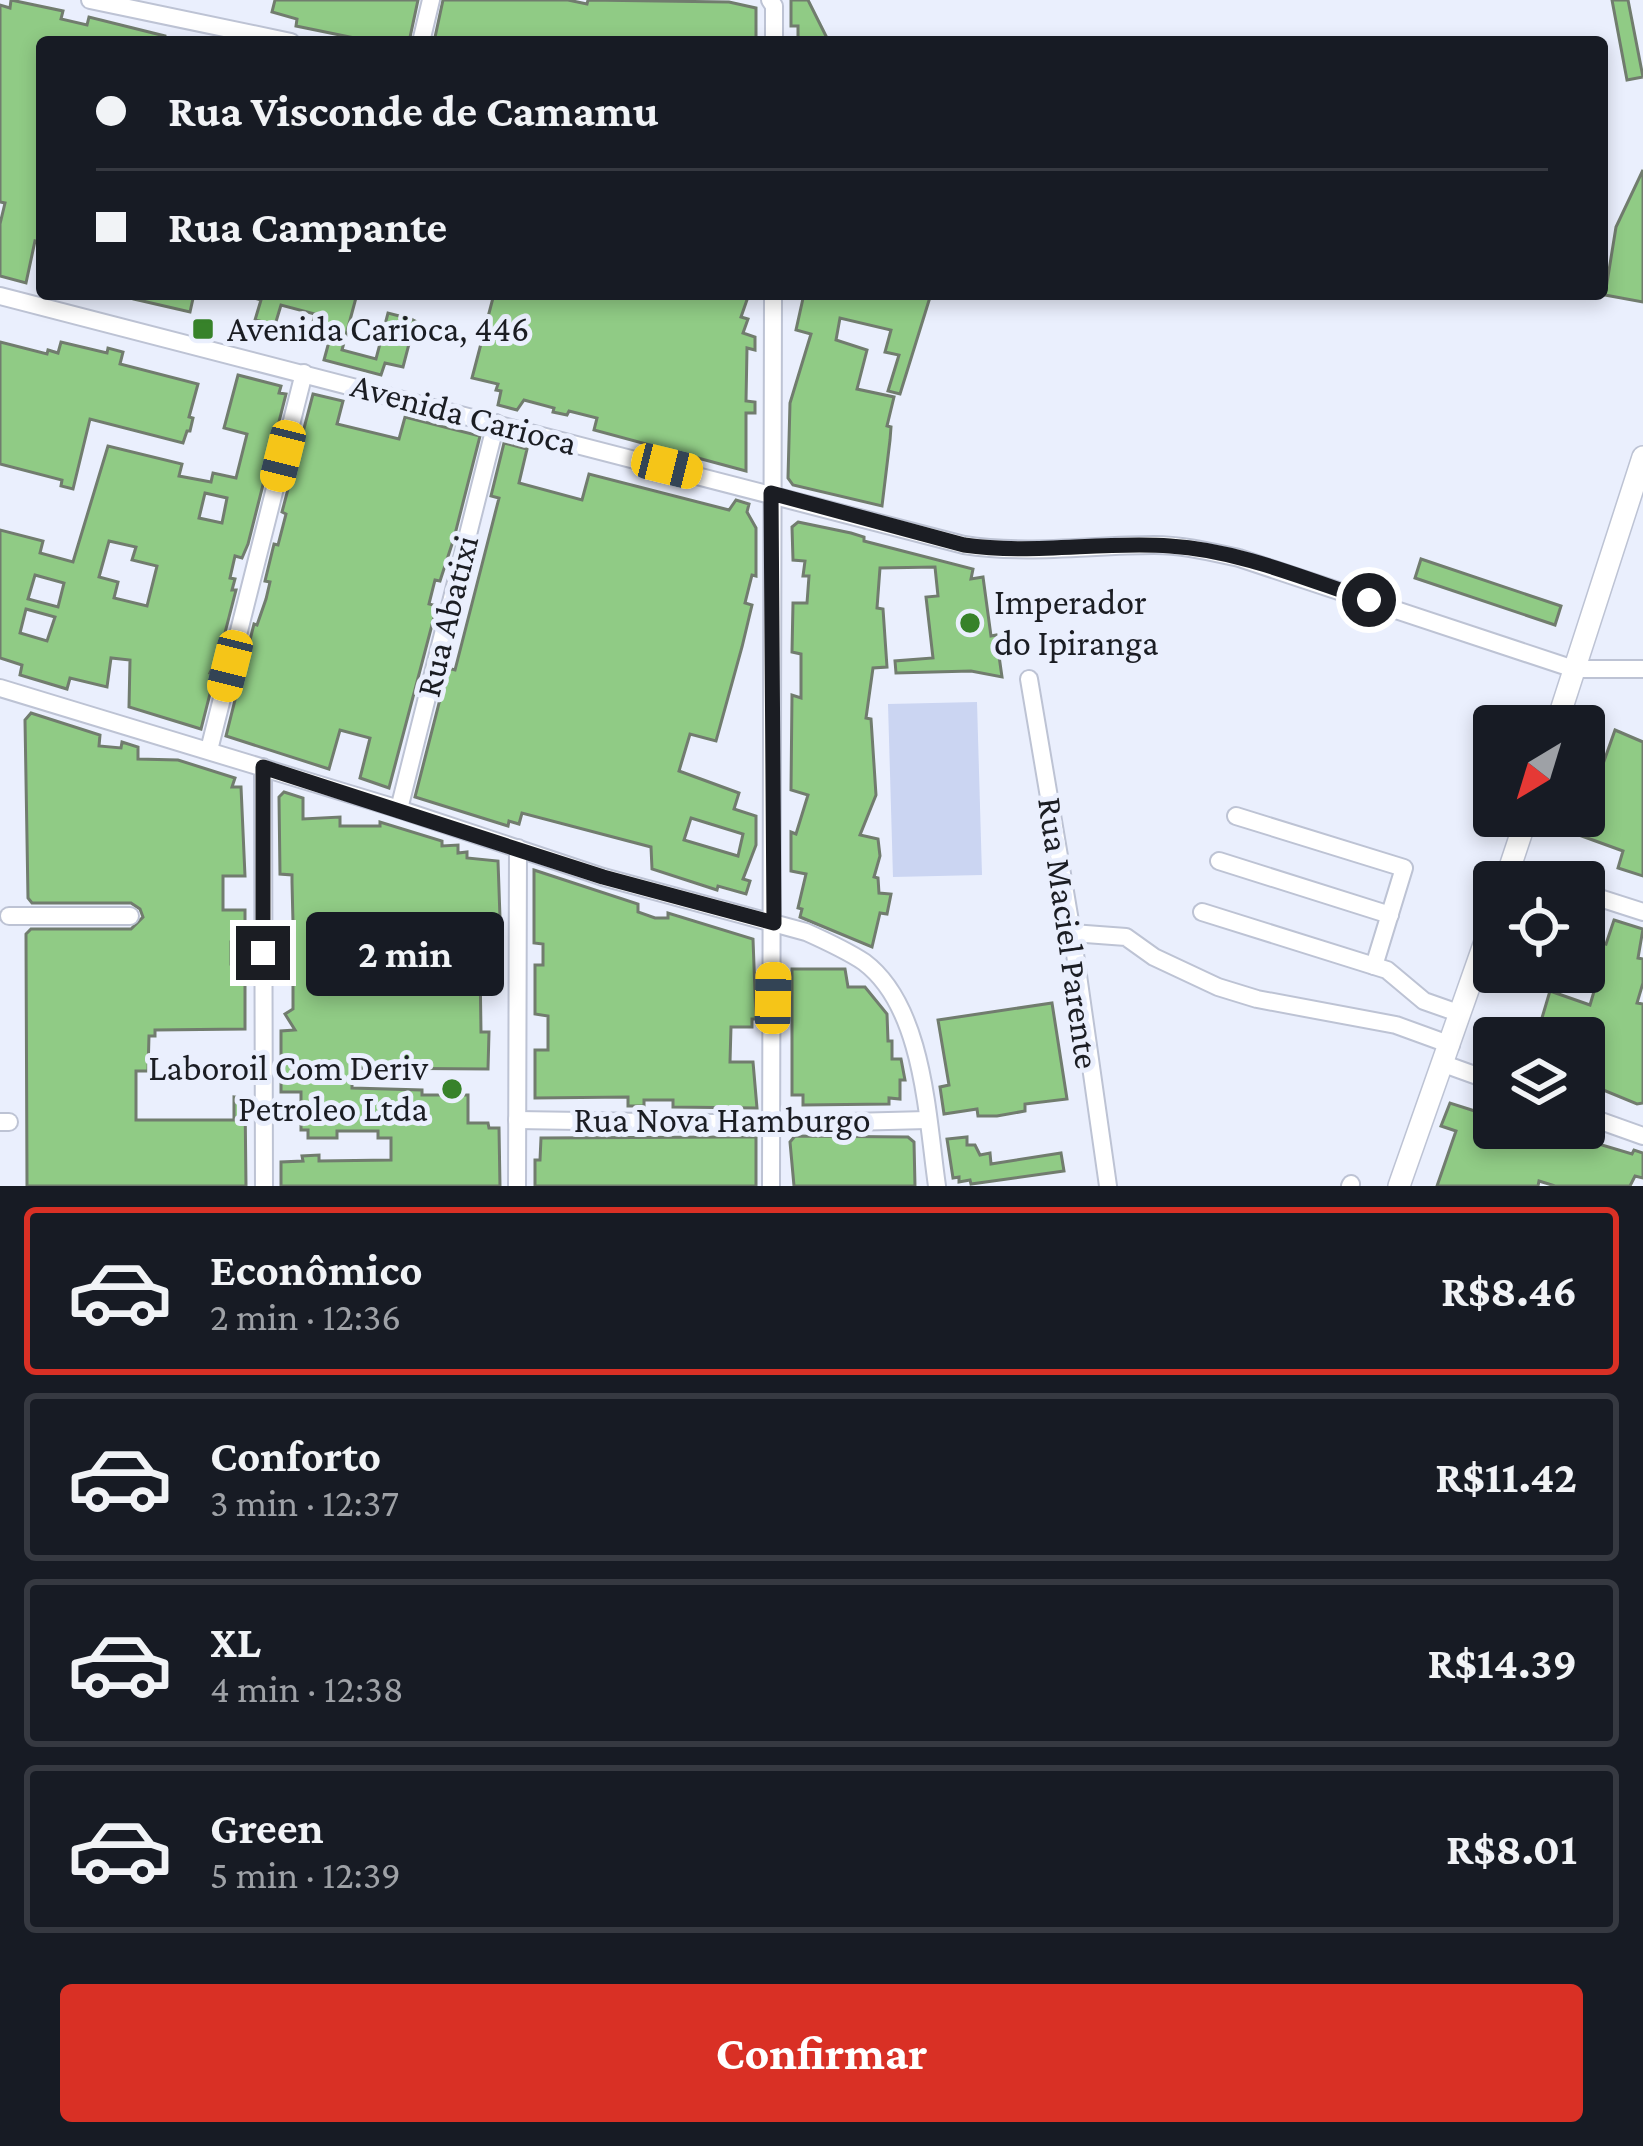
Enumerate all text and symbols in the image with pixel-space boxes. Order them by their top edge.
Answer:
text: Rua Visconde de Camamu [168,86,658,136]
text: Rua Campante [168,202,447,252]
place label: Avenida Carioca, 446 [227,309,529,349]
marker: Avenida Carioca, 446 [190,316,216,342]
street label: Avenida Carioca [347,365,581,463]
car [257,417,309,495]
car [628,440,706,492]
street label: Rua Abatixi [408,531,486,701]
route start [1342,573,1396,627]
place label: Imperador do Ipiranga [994,582,1159,663]
marker: Imperador do Ipiranga [957,610,983,636]
car [204,627,256,705]
north arrow [1473,705,1605,837]
map controls [1473,705,1605,1149]
street label: Rua Maciel Parente [1030,795,1108,1071]
button: locate [1473,861,1605,993]
callout: 2 min [305,911,503,995]
route end [236,926,290,980]
text: 2 min [358,932,452,975]
car [754,962,792,1034]
button: layers [1473,1017,1605,1149]
place label: Laboroil Com Deriv Petroleo Ltda [148,1048,428,1129]
marker: Laboroil Com Deriv Petroleo Ltda [439,1076,465,1102]
street label: Rua Nova Hamburgo [573,1100,871,1140]
icon: car [66,1237,174,1345]
text: Econômico [210,1245,423,1295]
text: R$8.46 [1441,1266,1577,1316]
text: 2 min · 12:36 [210,1295,401,1338]
icon: car [66,1423,174,1531]
text: Conforto [210,1431,381,1481]
text: R$11.42 [1435,1452,1577,1502]
text: 3 min · 12:37 [210,1481,399,1524]
icon: car [66,1609,174,1717]
text: XL [210,1617,261,1667]
text: R$14.39 [1427,1638,1577,1688]
text: 4 min · 12:38 [210,1667,404,1710]
icon: car [66,1795,174,1903]
text: Green [210,1803,324,1853]
text: R$8.01 [1446,1824,1577,1874]
text: 5 min · 12:39 [210,1853,401,1896]
button: Confirmar [60,1984,1583,2122]

